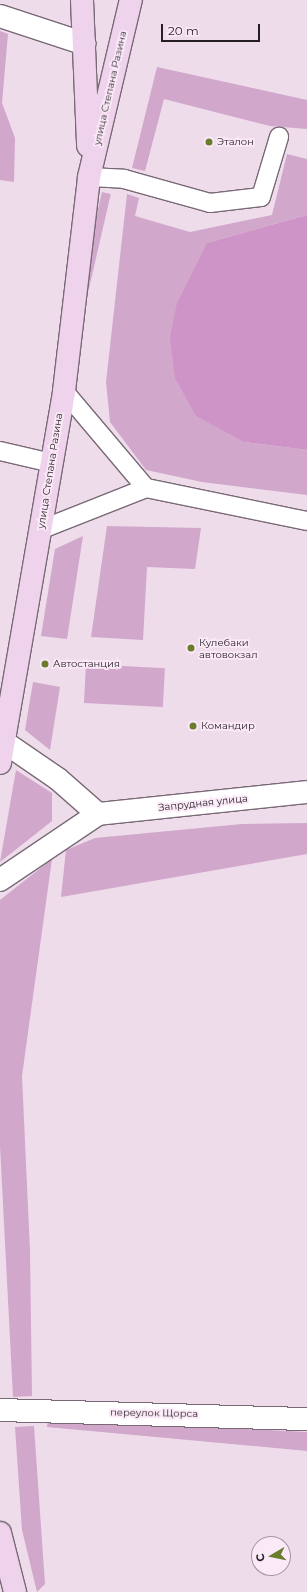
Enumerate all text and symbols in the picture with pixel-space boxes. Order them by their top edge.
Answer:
scale bar [163,16,262,42]
text: 20 m [168,23,199,38]
street label: улица Степана Разина [91,30,129,146]
place label: Эталон [217,136,254,148]
marker: Эталон [204,137,214,147]
street label: улица Степана Разина [35,412,65,530]
place label: Кулебаки автовокзал [199,636,258,660]
marker: Кулебаки автовокзал [186,643,196,653]
place label: Автостанция [53,658,120,670]
marker: Автостанция [40,659,50,669]
place label: Командир [201,720,255,732]
marker: Командир [188,721,198,731]
street label: Запрудная улица [158,792,248,814]
street label: переулок Щорса [110,1406,198,1420]
north arrow [251,1536,291,1576]
text: С [253,1553,268,1563]

